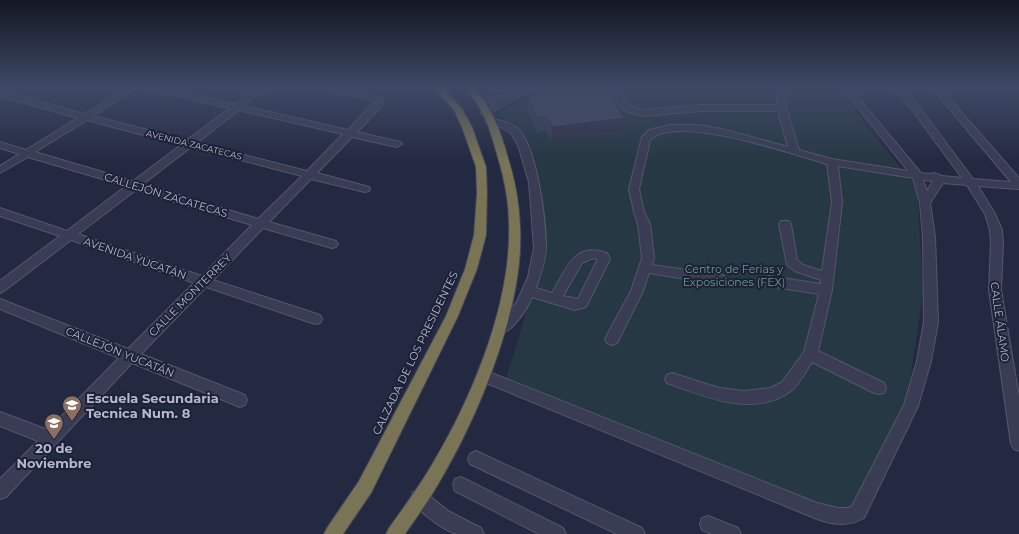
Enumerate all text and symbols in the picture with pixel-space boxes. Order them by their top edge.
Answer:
street label: AVENIDA ZACATECAS [145,127,244,162]
street label: CALLEJÓN ZACATECAS [103,170,230,221]
street label: AVENIDA YUCATÁN [82,234,188,282]
street label: CALLE MONTERREY [146,251,234,339]
park label: Centro de Ferias y Exposiciones (FEX) [683,262,785,289]
street label: CALZADA DE LOS PRESIDENTES [369,269,461,437]
street label: CALLE ÁLAMO [987,281,1013,363]
street label: CALLEJÓN YUCATÁN [64,324,176,380]
place label: Escuela Secundaria Tecnica Num. 8 [86,390,219,421]
school or university icon: Escuela Secundaria Tecnica Num. 8 [61,394,83,422]
school or university icon: 20 de Noviembre [43,412,65,440]
place label: 20 de Noviembre [16,440,92,471]

